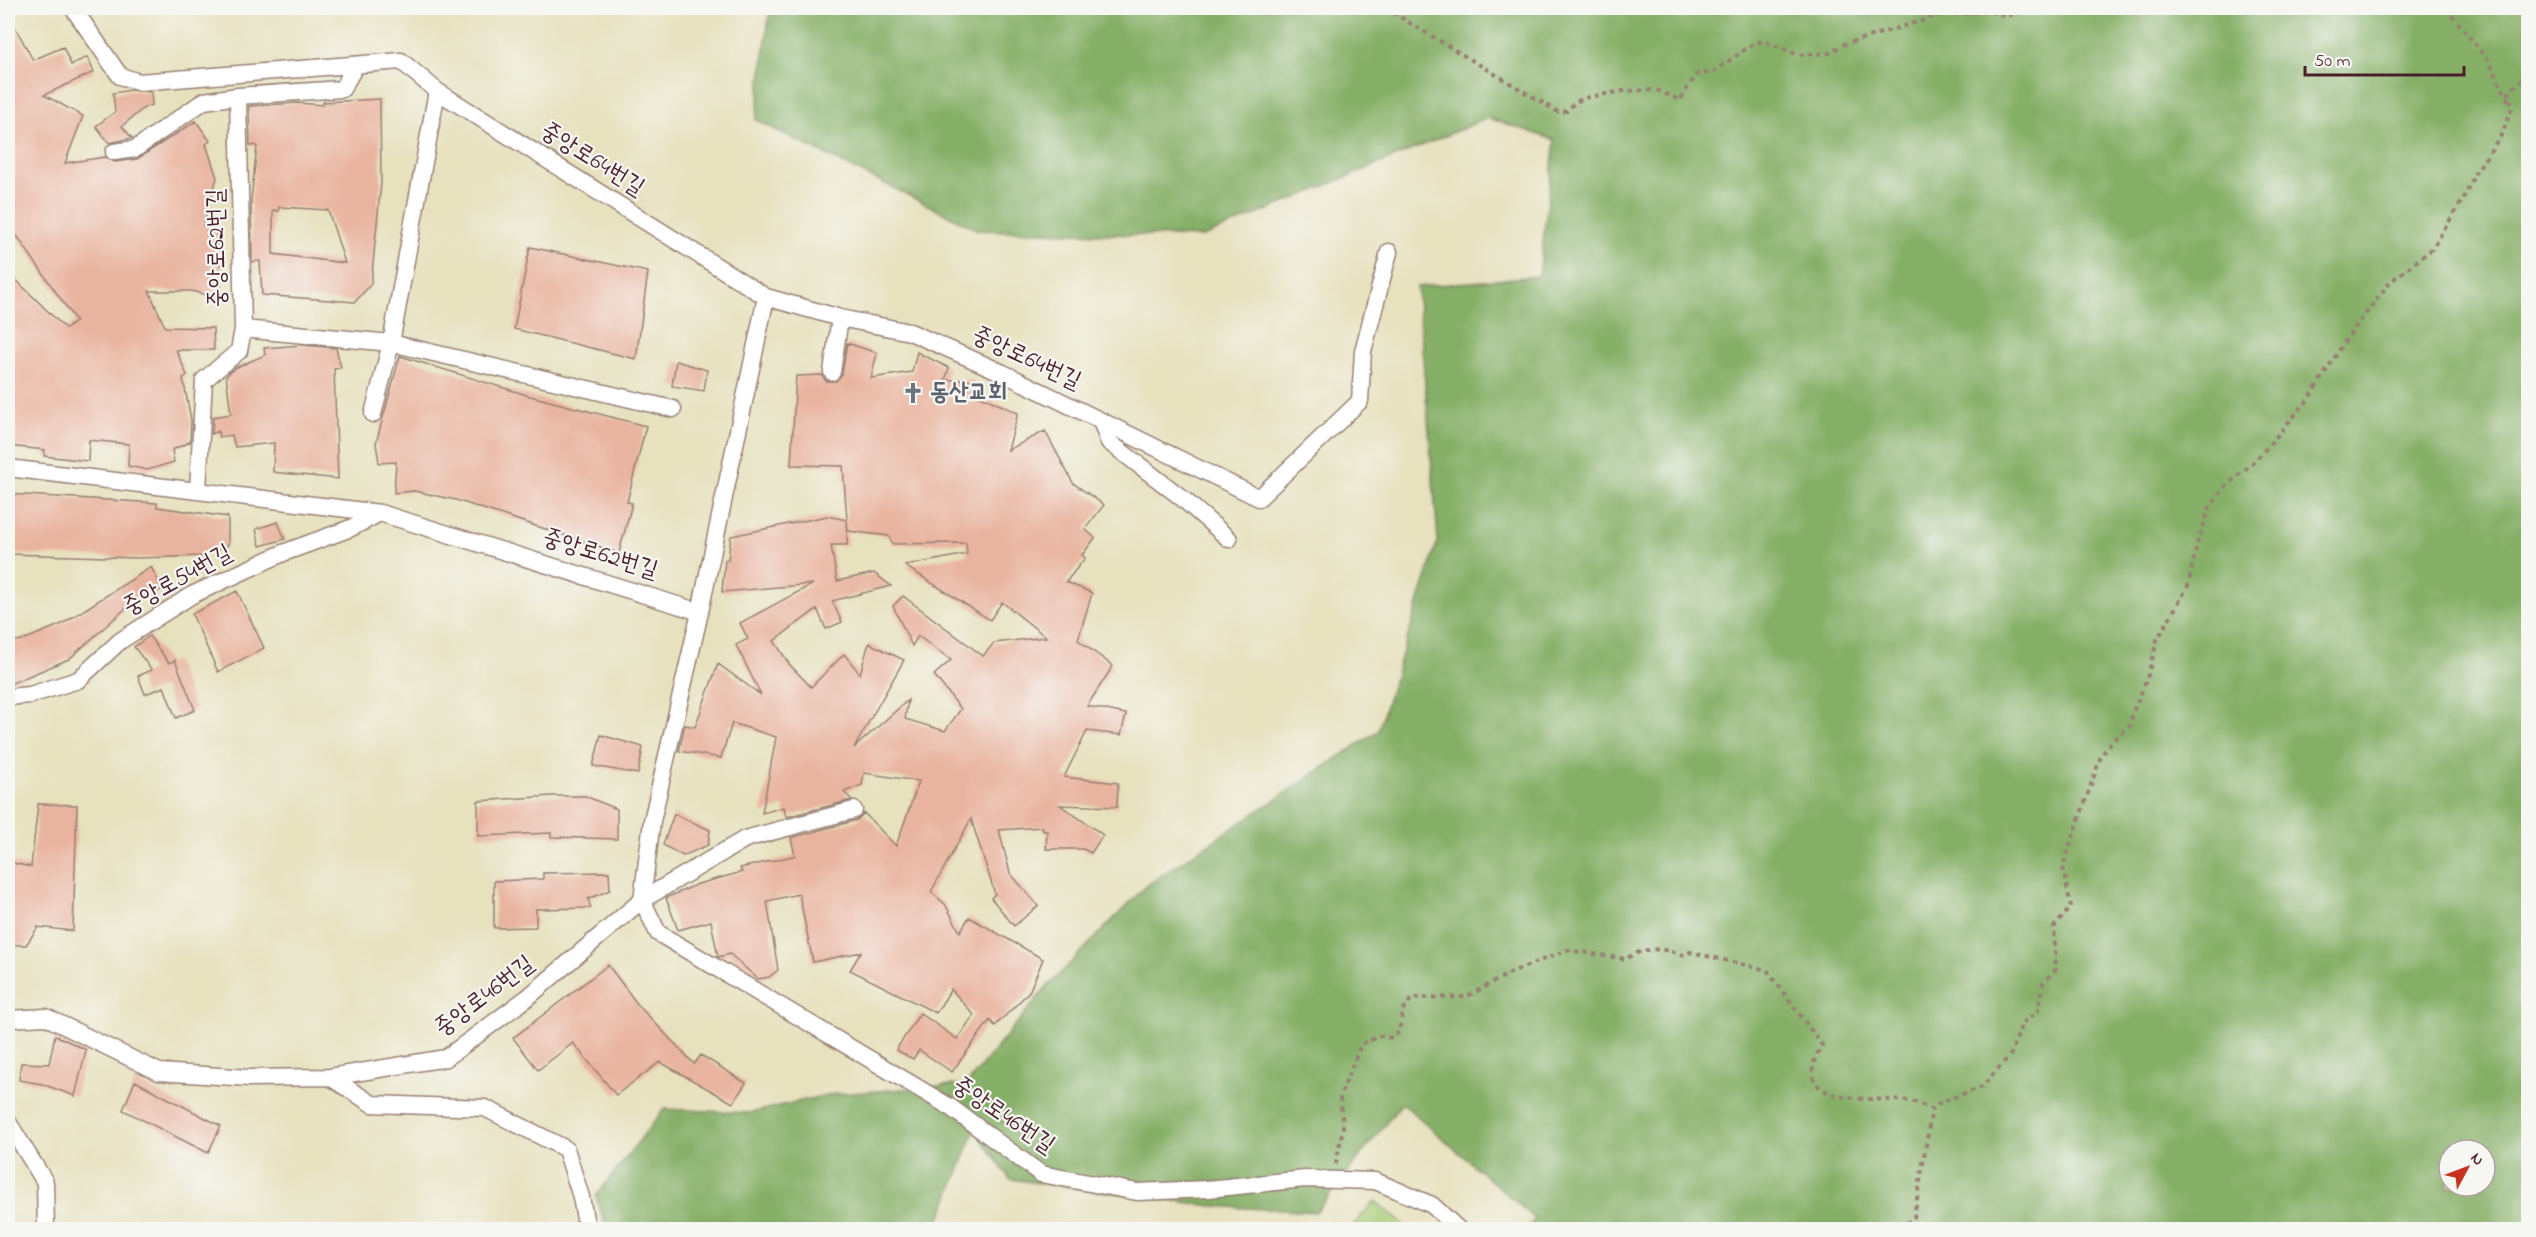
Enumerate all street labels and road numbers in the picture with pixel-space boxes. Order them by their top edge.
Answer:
street label: 중앙로64번길 [533,114,651,206]
street label: 중앙로62번길 [199,188,237,308]
street label: 중앙로64번길 [966,318,1086,400]
street label: 중앙로62번길 [538,521,662,589]
street label: 중앙로54번길 [117,537,239,625]
street label: 중앙로46번길 [428,948,542,1046]
street label: 중앙로46번길 [945,1069,1061,1163]

